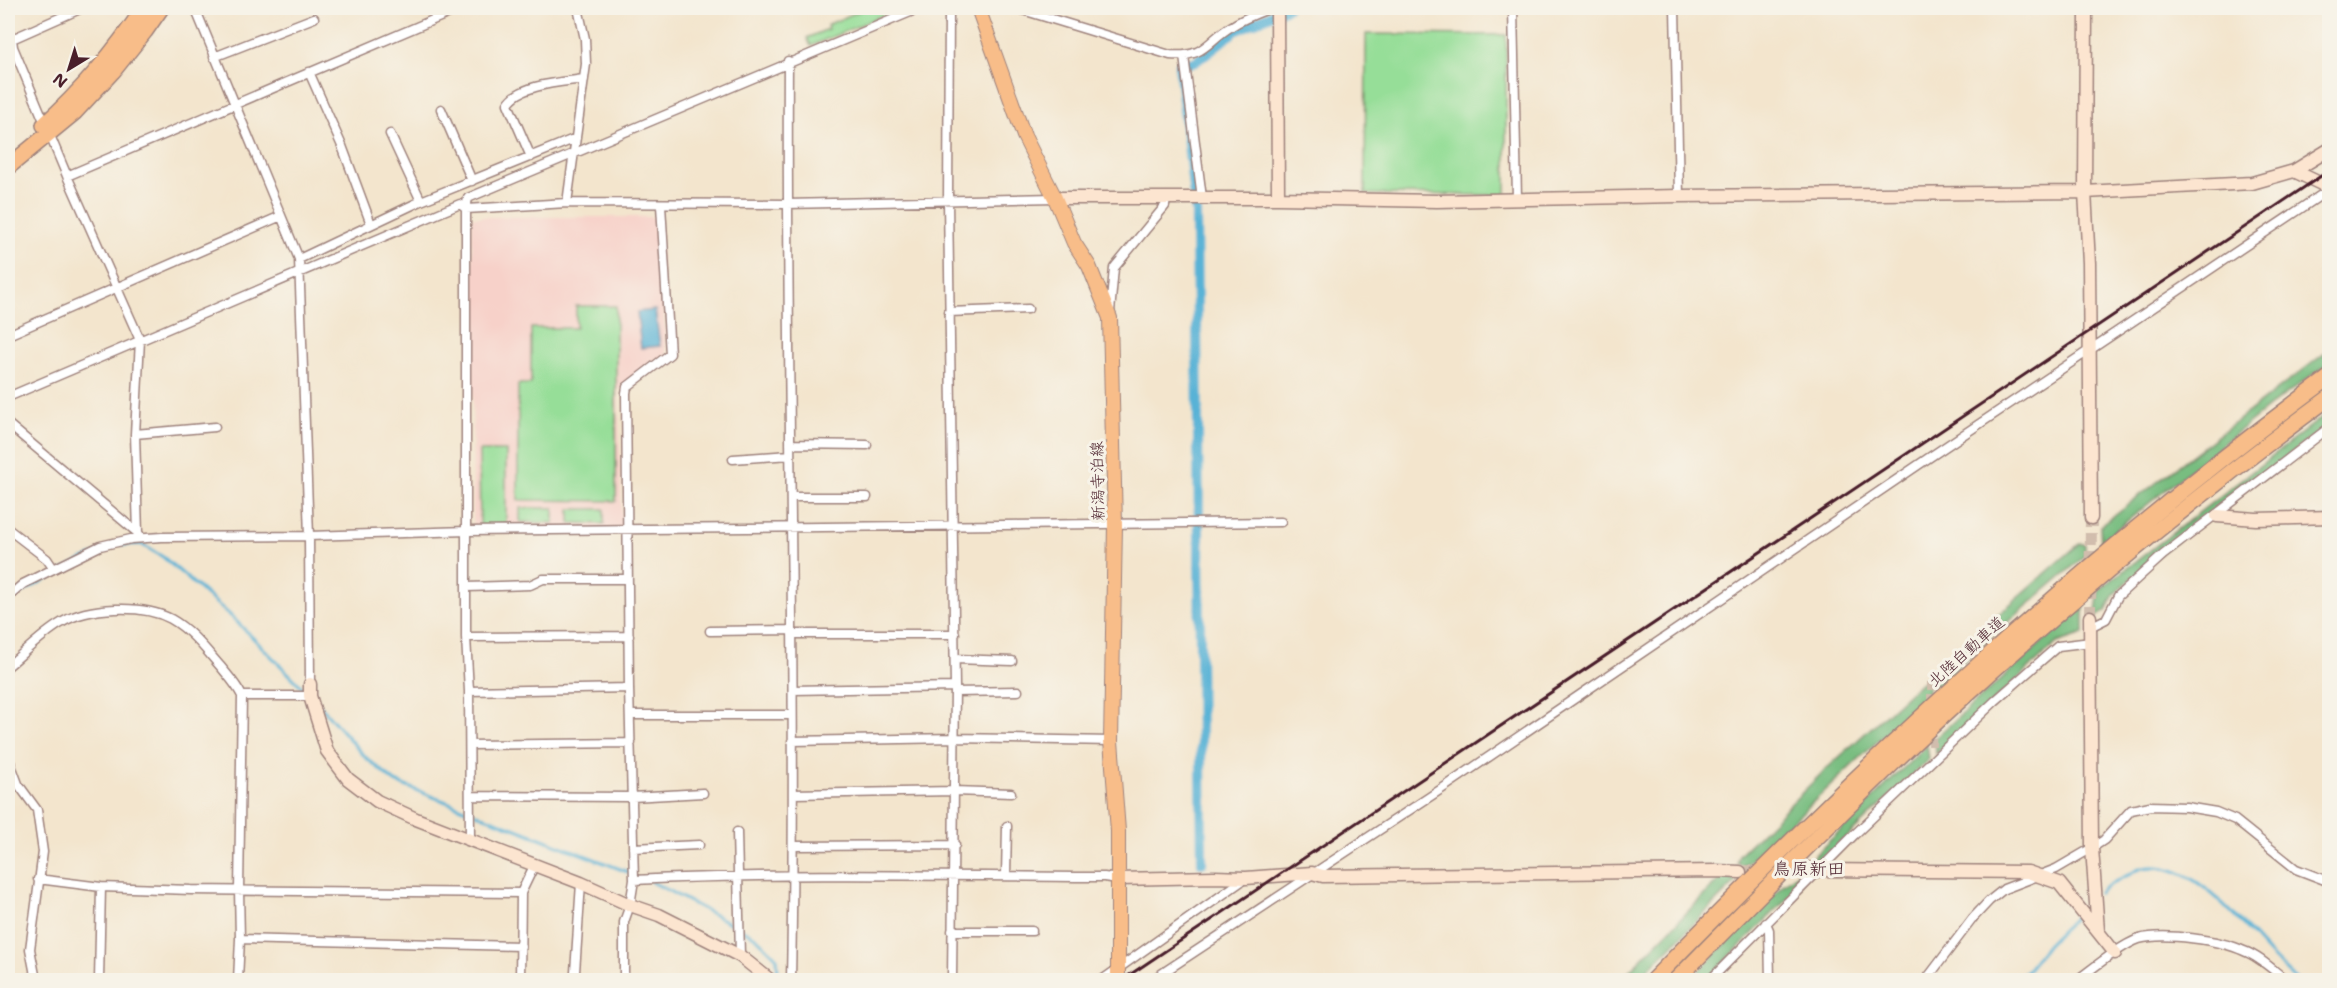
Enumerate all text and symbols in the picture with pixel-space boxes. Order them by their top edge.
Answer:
north arrow [39,39,99,99]
text: N [49,68,72,93]
street label: 新潟寺泊線 [1086,441,1109,521]
street label: 北陸自動車道 [1924,611,2009,691]
district label: 鳥原新田 [1773,857,1845,881]

